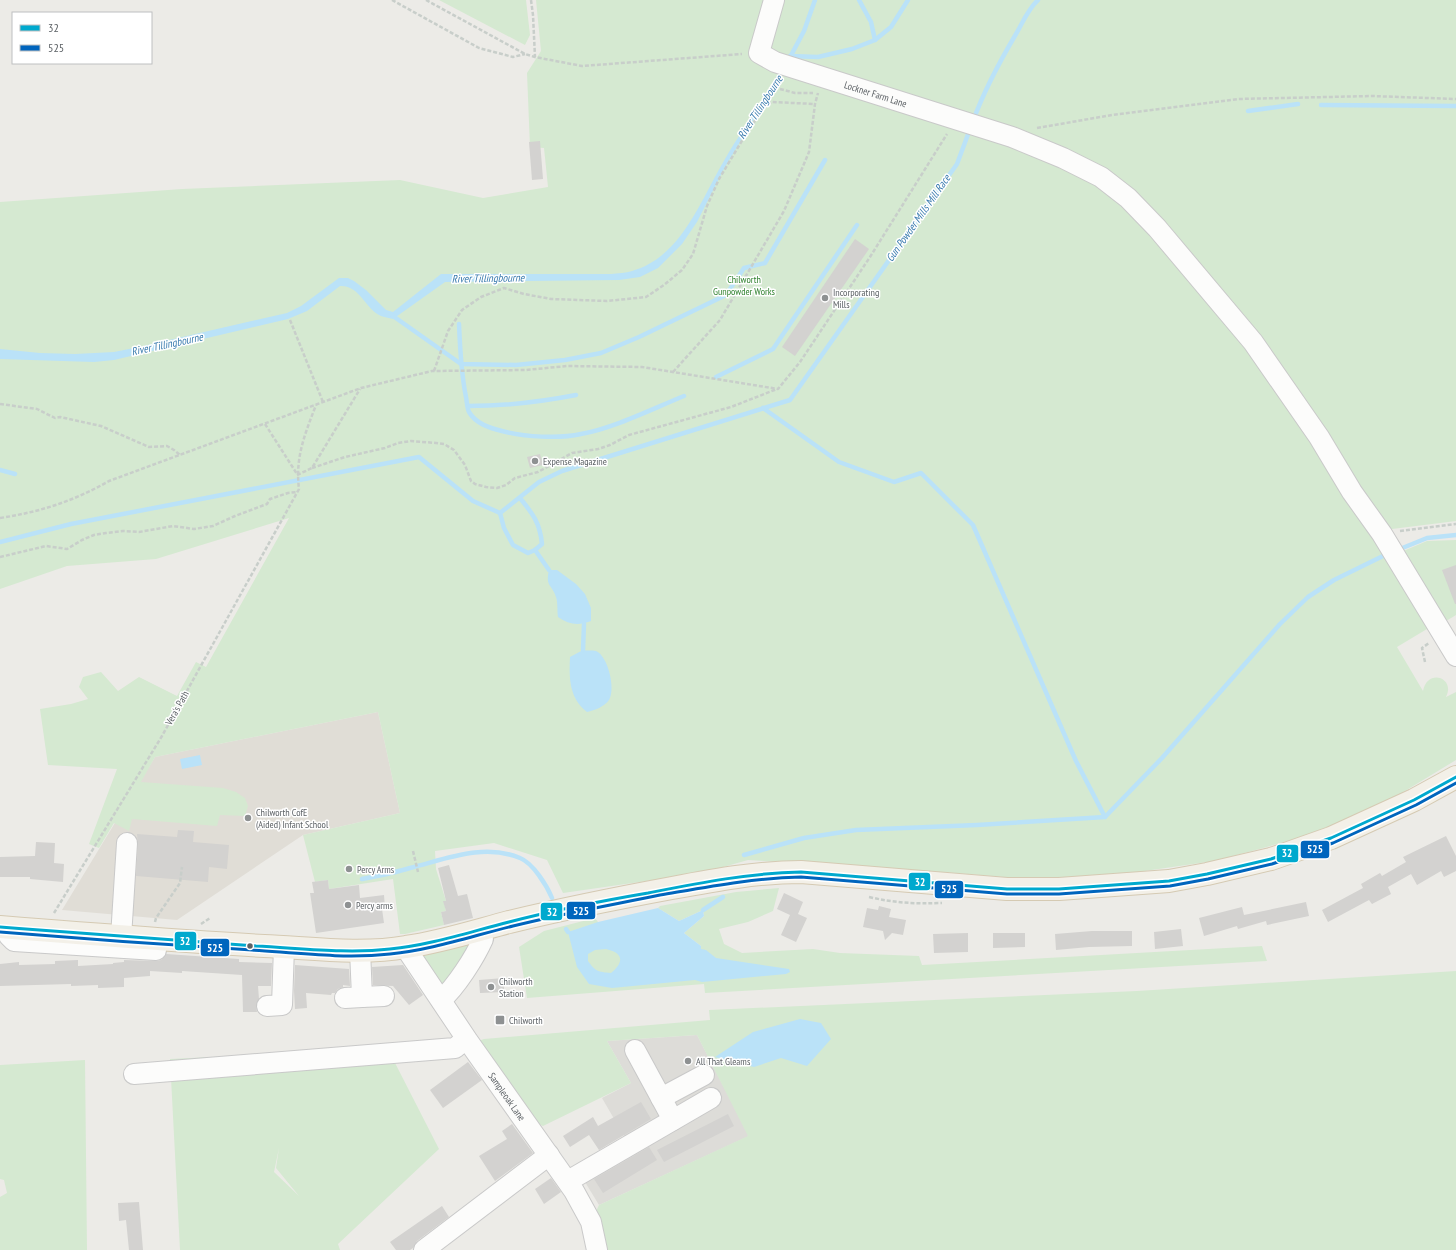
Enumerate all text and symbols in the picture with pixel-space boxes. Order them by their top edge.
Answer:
legend [12,12,152,64]
text: 32 [48,20,59,35]
text: 525 [48,40,64,55]
water label: River Tillingbourne [734,72,786,141]
street label: Lockner Farm Lane [843,78,909,110]
water label: Gun Powder Mills Mill Race [883,171,954,264]
water label: River Tillingbourne [452,270,526,286]
park label: Chilworth Gunpowder Works [713,273,776,298]
place label: Incorporating Mills [833,286,879,311]
marker: Incorporating Mills [820,293,830,303]
water label: River Tillingbourne [130,329,205,358]
place label: Expense Magazine [543,455,607,468]
marker: Expense Magazine [530,456,540,466]
street label: Vera's Path [162,689,192,728]
place label: Chilworth CofE (Aided) Infant School [256,806,329,831]
marker: Chilworth CofE (Aided) Infant School [243,813,253,823]
line badge: 525 [1300,840,1330,859]
text: 525 [1307,842,1323,856]
line badge: 32 [1276,844,1299,863]
text: 32 [1282,846,1292,860]
place label: Percy Arms [357,863,395,876]
marker: Percy Arms [344,864,354,874]
line badge: 32 [908,872,931,891]
text: 32 [915,875,925,889]
line badge: 525 [934,880,964,899]
text: 525 [941,882,957,896]
place label: Percy arms [356,899,393,912]
marker: Percy arms [343,900,353,910]
line badge: 525 [566,901,596,920]
line badge: 32 [540,902,563,921]
text: 525 [573,904,589,918]
text: 32 [547,905,557,919]
line badge: 32 [174,931,197,951]
text: 32 [180,934,190,948]
line badge: 525 [200,938,230,957]
text: 525 [207,941,223,955]
unlabelled marker [245,941,255,951]
place label: Chilworth Station [499,975,533,1000]
marker: Chilworth Station [486,982,496,992]
marker: Chilworth [494,1014,506,1026]
place label: Chilworth [509,1014,543,1027]
place label: All That Gleams [696,1055,751,1068]
marker: All That Gleams [683,1056,693,1066]
street label: Sampleoak Lane [486,1070,529,1123]

